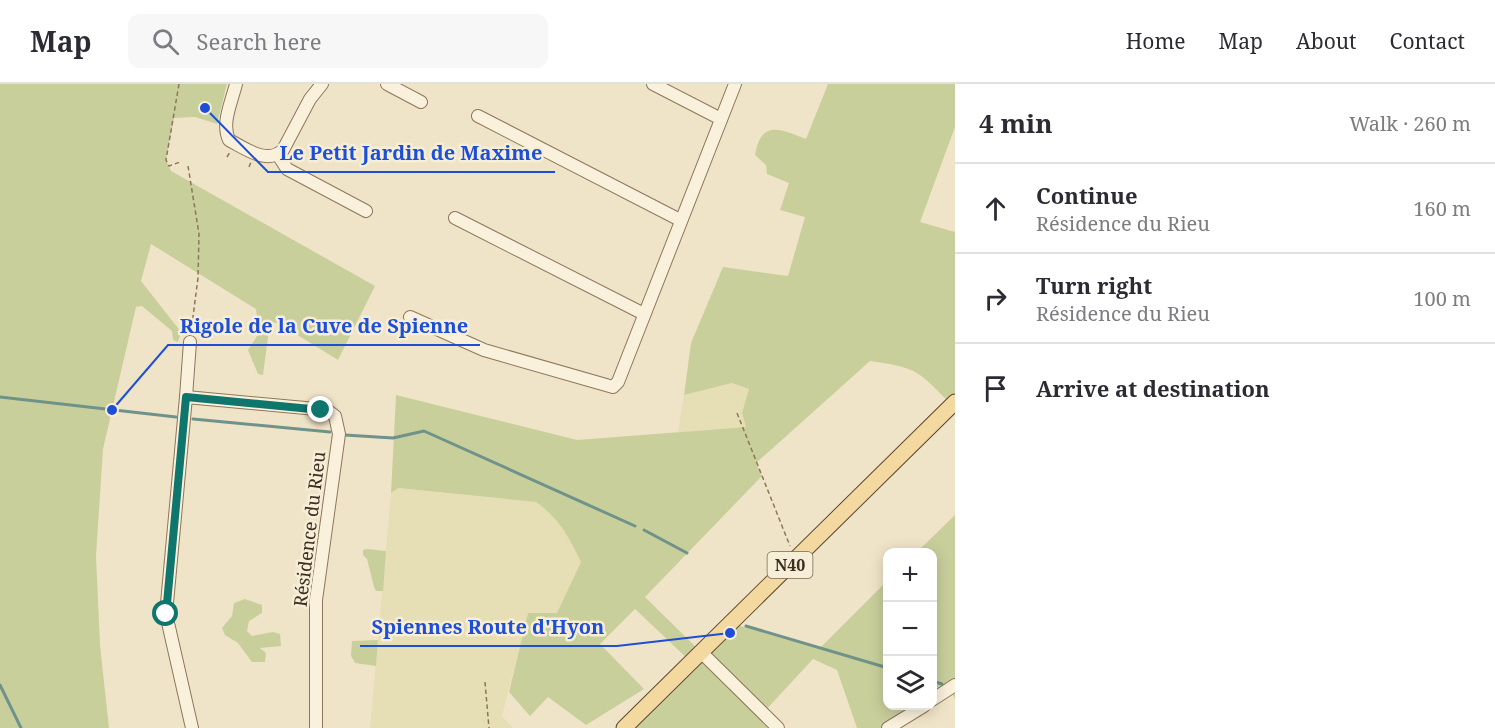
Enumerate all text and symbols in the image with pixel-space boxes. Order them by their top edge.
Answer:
search box [128,14,548,68]
text: Map [30,22,92,60]
icon: search [149,25,182,58]
text: Search here [197,26,321,56]
text: Home [1126,27,1186,55]
text: Map [1219,27,1263,55]
text: About [1296,27,1357,55]
text: Contact [1390,27,1465,55]
text: 4 min [979,105,1053,141]
text: Walk · 260 m [1349,110,1471,137]
callout: Le Petit Jardin de Maxime [268,134,555,172]
text: Le Petit Jardin de Maxime [279,139,543,166]
text: Continue [1036,180,1138,210]
icon: ahead [979,192,1012,225]
text: 160 m [1413,195,1471,222]
text: Résidence du Rieu [1036,210,1210,237]
text: Turn right [1036,270,1152,300]
icon: right [979,282,1012,315]
text: 100 m [1413,285,1471,312]
text: Résidence du Rieu [1036,300,1210,327]
callout: Rigole de la Cuve de Spienne [168,307,480,345]
text: Rigole de la Cuve de Spienne [180,312,468,339]
icon: arrive [979,372,1012,405]
text: Arrive at destination [1036,373,1270,403]
route end [307,396,333,422]
street label: Résidence du Rieu [288,449,331,608]
map controls [883,548,937,710]
button: + [883,548,937,602]
road number: N40 [768,552,812,578]
route start [152,600,178,626]
button: − [883,602,937,656]
callout: Spiennes Route d'Hyon [360,608,617,646]
text: Spiennes Route d'Hyon [372,613,604,640]
button: layers [883,656,937,710]

